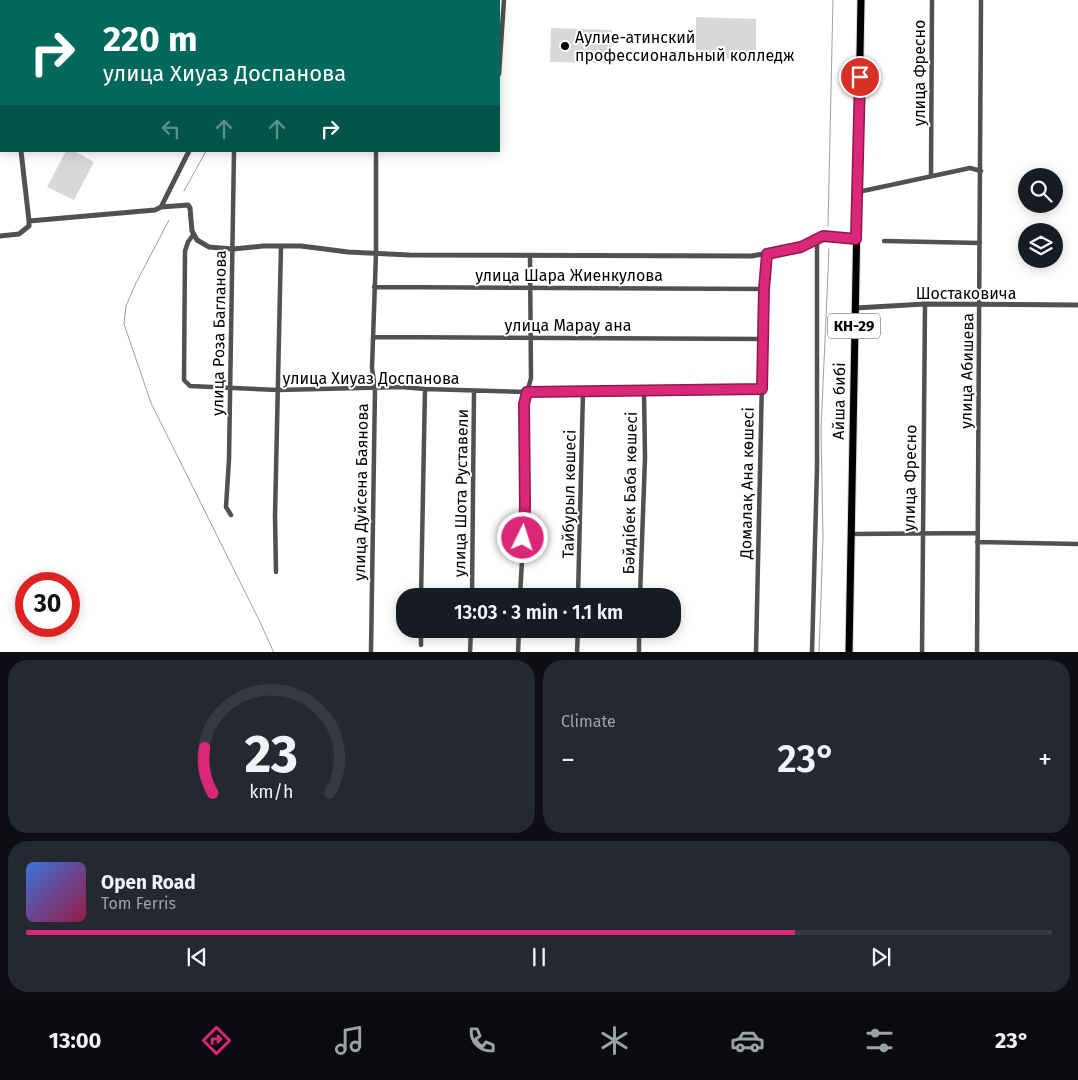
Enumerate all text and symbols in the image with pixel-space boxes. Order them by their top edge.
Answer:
text: 220 m [103,18,198,60]
icon: right [20,20,85,85]
street label: улица Фресно [910,20,929,126]
place label: Аулие-атинский профессиональный колледж [575,28,795,65]
marker: Аулие-атинский профессиональный колледж [559,40,571,52]
pin [839,56,881,98]
text: улица Хиуаз Доспанова [103,60,346,87]
icon: arrive [846,63,874,91]
icon: left [157,115,185,143]
icon: ahead [210,115,238,143]
icon: ahead [263,115,291,143]
icon: right [316,115,344,143]
map controls [1018,168,1063,268]
button: search [1018,168,1063,213]
button: layers [1018,223,1063,268]
street label: улица Роза Багланова [208,250,230,416]
street label: улица Шара Жиенкулова [475,266,663,285]
street label: Шостаковича [916,284,1016,303]
street label: улица Абишева [956,313,978,429]
road number: КН-29 [828,314,880,338]
street label: улица Марау ана [505,316,631,335]
street label: Айша бибі [829,362,849,440]
street label: улица Хиуаз Доспанова [283,369,459,388]
street label: улица Дуйсена Баянова [350,403,372,581]
street label: Домалақ Ана көшесі [736,407,758,560]
street label: улица Шота Руставели [450,409,472,577]
street label: Бәйдібек Баба көшесі [619,411,641,575]
street label: улица Фресно [900,425,920,531]
street label: Тайбурыл көшесі [558,430,580,558]
position arrow [496,511,548,563]
speed limit sign: 30 [15,572,80,637]
text: 13:03 · 3 min · 1.1 km [454,601,623,624]
text: Climate [561,712,616,731]
text: 23 [245,723,298,786]
text: 23° [777,736,836,782]
text: − [561,743,575,776]
text: + [1038,743,1052,776]
text: km/h [249,781,294,803]
text: Open Road [101,871,196,894]
text: Tom Ferris [101,894,176,913]
icon: previous [183,943,211,971]
icon: pause [525,943,553,971]
icon: next [867,943,895,971]
icon: directions [199,1023,234,1058]
icon: music [332,1023,367,1058]
icon: phone [464,1023,499,1058]
icon: climate [597,1023,632,1058]
icon: car [730,1023,765,1058]
icon: filters [862,1023,897,1058]
text: 13:00 [49,1027,101,1054]
text: 23° [995,1027,1029,1054]

